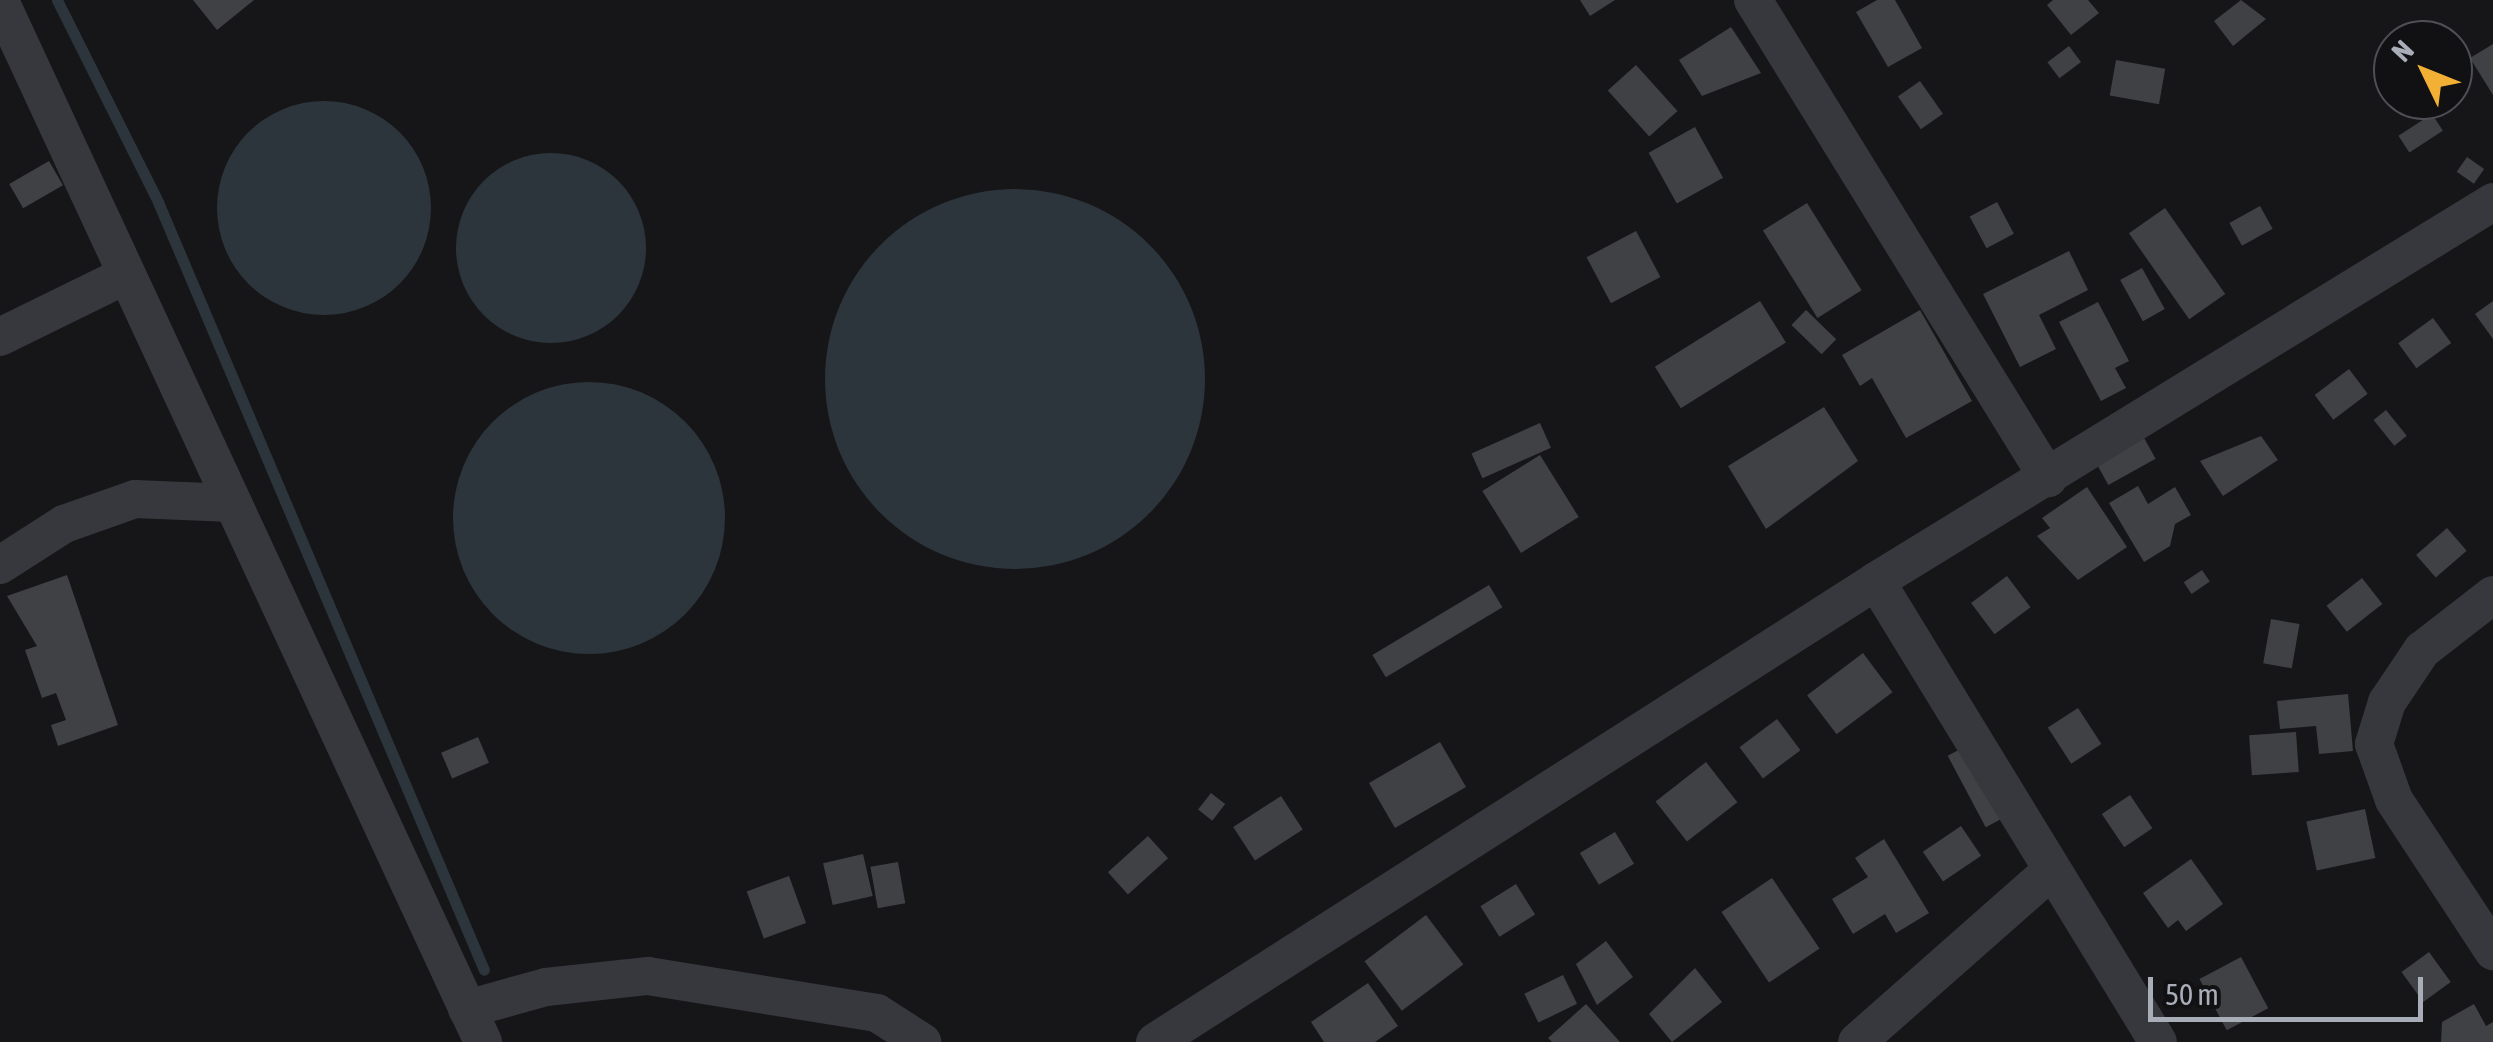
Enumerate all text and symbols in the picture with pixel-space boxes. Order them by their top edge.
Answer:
north arrow [2373,20,2473,120]
text: N [2385,34,2420,68]
scale bar [2153,957,2428,1019]
text: 50 m [2165,977,2219,1011]

